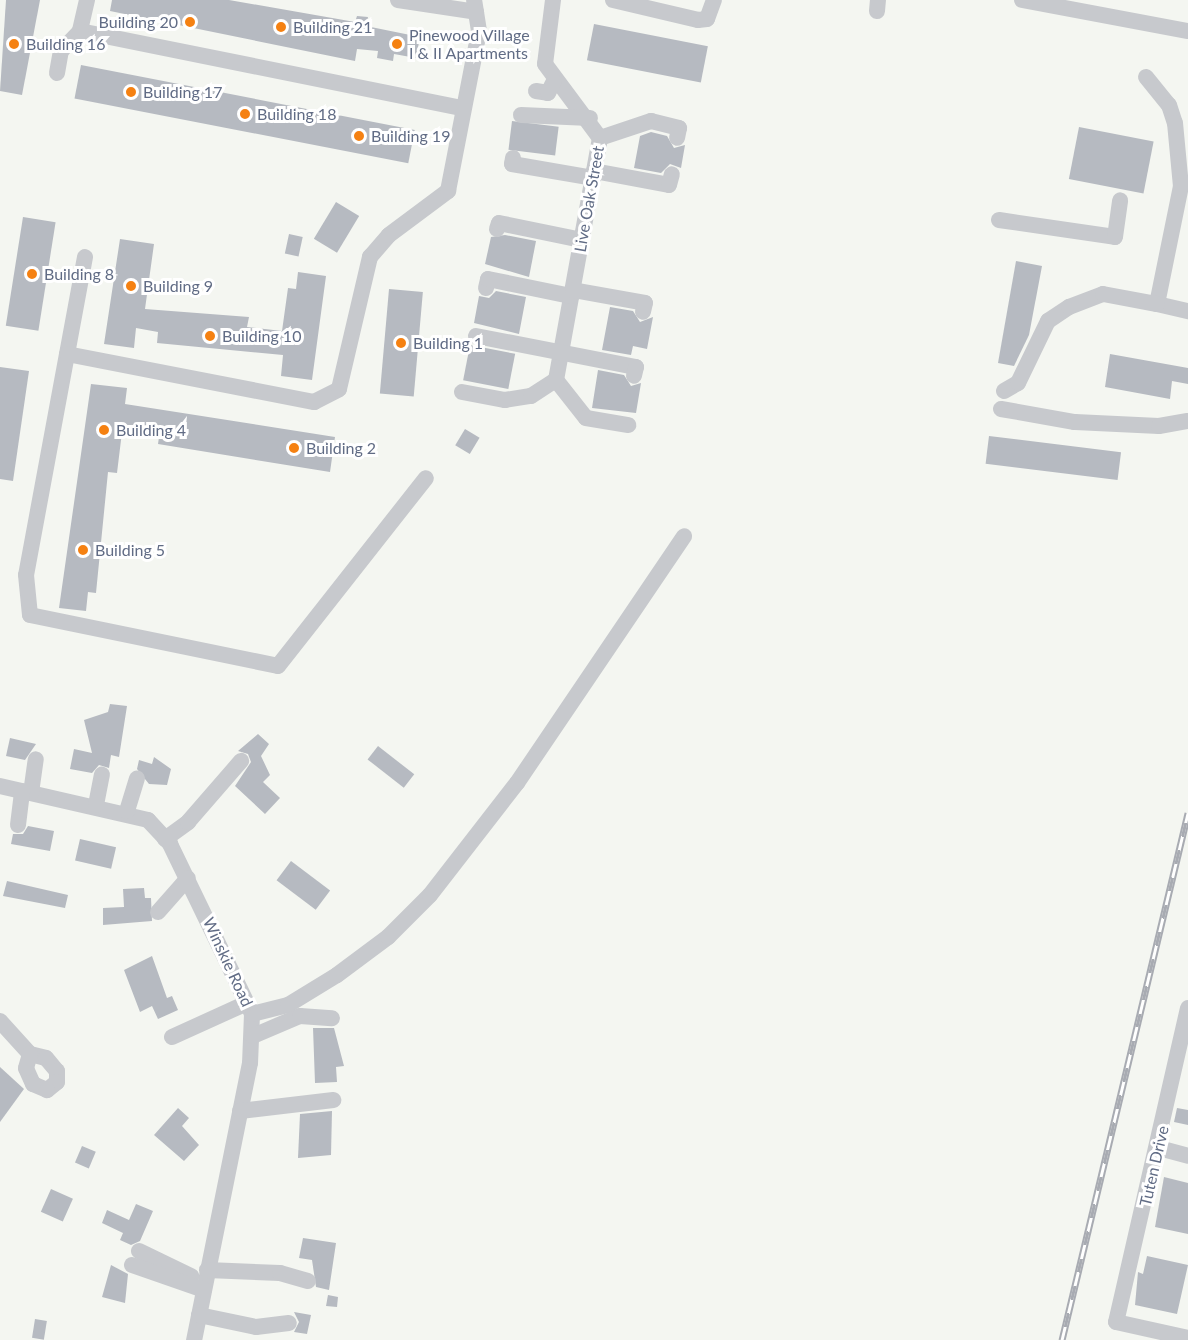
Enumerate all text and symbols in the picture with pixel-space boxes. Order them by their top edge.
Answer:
place label: Building 20 [99,12,178,32]
marker: Building 20 [183,15,197,29]
place label: Building 21 [293,17,372,37]
marker: Building 21 [274,20,288,34]
place label: Pinewood Village I & II Apartments [409,25,530,63]
place label: Building 16 [26,34,105,54]
marker: Building 16 [7,37,21,51]
marker: Pinewood Village I & II Apartments [390,37,404,51]
place label: Building 17 [143,82,222,102]
marker: Building 17 [124,85,138,99]
place label: Building 18 [257,104,336,124]
marker: Building 18 [238,107,252,121]
place label: Building 19 [371,126,450,146]
marker: Building 19 [352,129,366,143]
street label: Live Oak Street [570,144,608,254]
place label: Building 8 [44,264,114,284]
marker: Building 8 [25,267,39,281]
place label: Building 9 [143,276,213,296]
marker: Building 9 [124,279,138,293]
place label: Building 10 [222,326,301,346]
marker: Building 10 [203,329,217,343]
place label: Building 1 [413,333,483,353]
marker: Building 1 [394,336,408,350]
place label: Building 4 [116,420,186,440]
marker: Building 4 [97,423,111,437]
place label: Building 2 [306,438,376,458]
marker: Building 2 [287,441,301,455]
place label: Building 5 [95,540,165,560]
marker: Building 5 [76,543,90,557]
street label: Winskie Road [199,914,257,1010]
street label: Tuten Drive [1135,1124,1173,1208]

